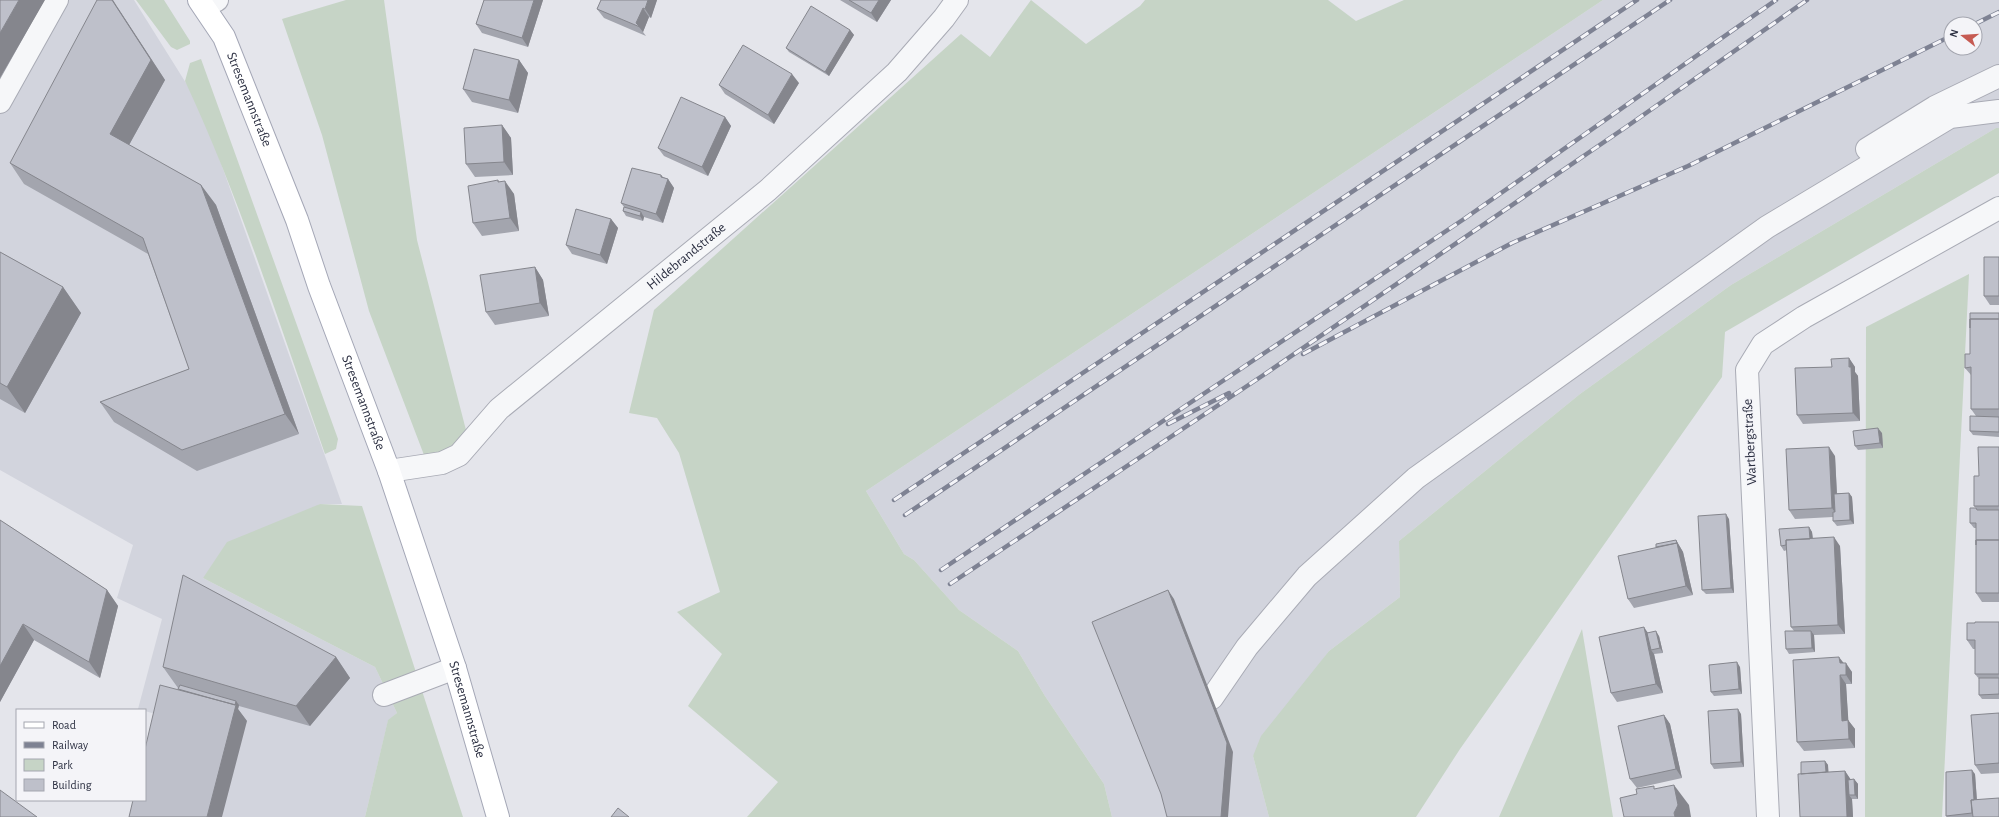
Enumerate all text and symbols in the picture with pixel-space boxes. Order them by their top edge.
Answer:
north arrow [1943,16,1983,56]
text: N [1948,28,1960,38]
street label: Stresemannstraße [224,50,274,149]
street label: Hildebrandstraße [644,220,729,293]
street label: Stresemannstraße [339,353,387,452]
street label: Wartbergstraße [1741,398,1759,486]
street label: Stresemannstraße [446,659,488,760]
legend [16,709,146,801]
text: Road [52,719,76,731]
text: Railway [52,739,88,752]
text: Park [52,759,73,771]
text: Building [52,779,92,791]

